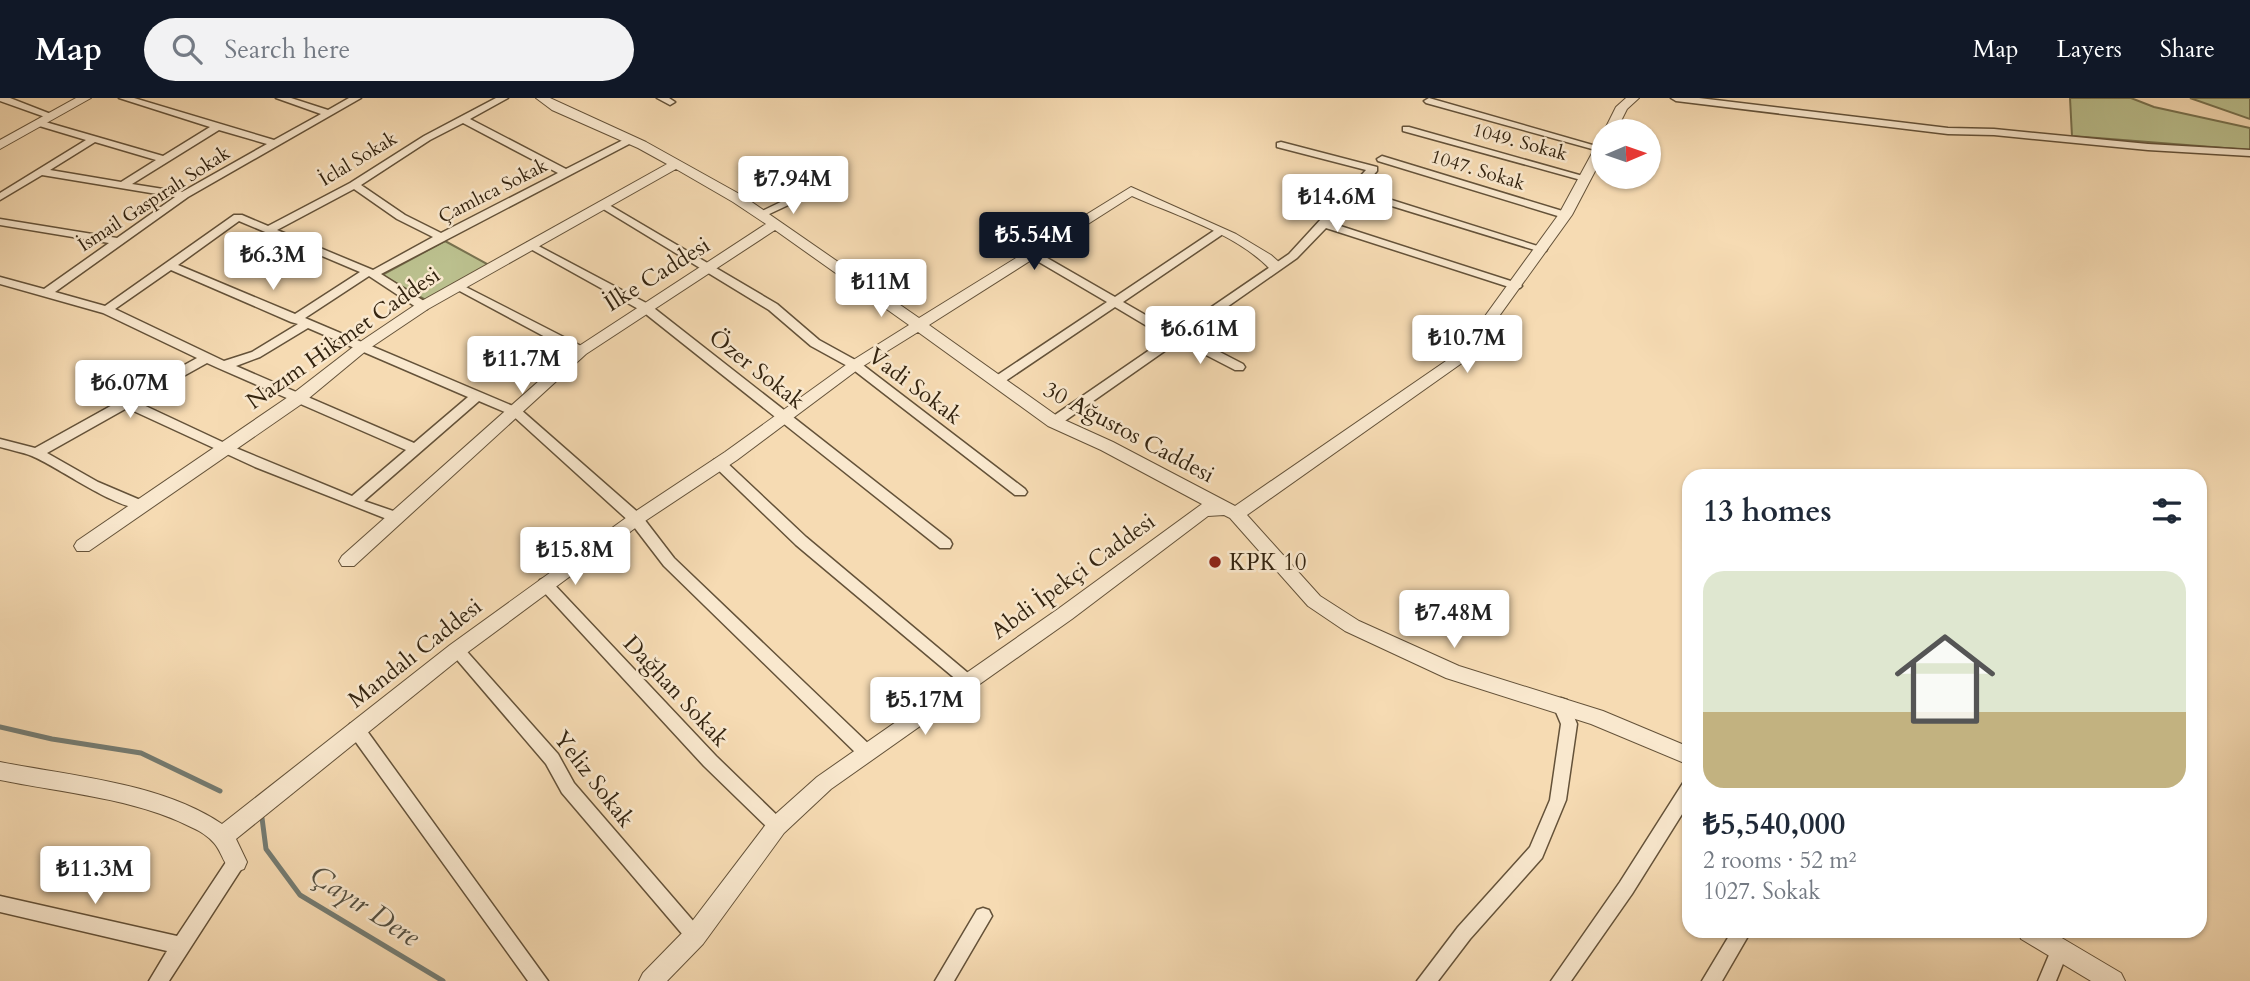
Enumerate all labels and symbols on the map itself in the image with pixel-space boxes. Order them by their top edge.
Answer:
street label: 1049. Sokak [1470,117,1571,167]
north arrow [1591,119,1661,189]
street label: İclal Sokak [314,125,402,192]
street label: İsmail Gaspıralı Sokak [73,140,236,258]
street label: 1047. Sokak [1428,143,1529,197]
street label: Çamlıca Sokak [434,152,553,230]
pin: ₺7.94M [736,156,850,216]
pin: ₺14.6M [1280,174,1394,234]
pin: ₺5.54M [977,212,1091,272]
street label: İlke Caddesi [598,229,716,319]
pin: ₺6.3M [224,232,322,292]
street label: Nazım Hikmet Caddesi [240,259,446,417]
pin: ₺11M [840,260,922,319]
pin: ₺6.61M [1143,306,1257,366]
pin: ₺10.7M [1410,316,1524,375]
street label: Özer Sokak [703,322,812,417]
pin: ₺11.7M [465,336,579,396]
street label: Vadi Sokak [862,340,969,432]
pin: ₺6.07M [73,360,187,420]
street label: 30 Ağustos Caddesi [1038,374,1220,490]
street label: Abdi İpekçi Caddesi [985,506,1161,646]
pin: ₺15.8M [518,528,632,587]
place label: KPK 10 [1229,547,1307,578]
marker: KPK 10 [1207,554,1223,570]
pin: ₺7.48M [1397,590,1511,650]
street label: Mandalı Caddesi [342,591,488,715]
street label: Dağhan Sokak [616,629,736,754]
pin: ₺5.17M [868,678,982,737]
street label: Yeliz Sokak [546,724,642,834]
pin: ₺11.3M [38,846,152,906]
water label: Çayır Dere [303,856,428,956]

